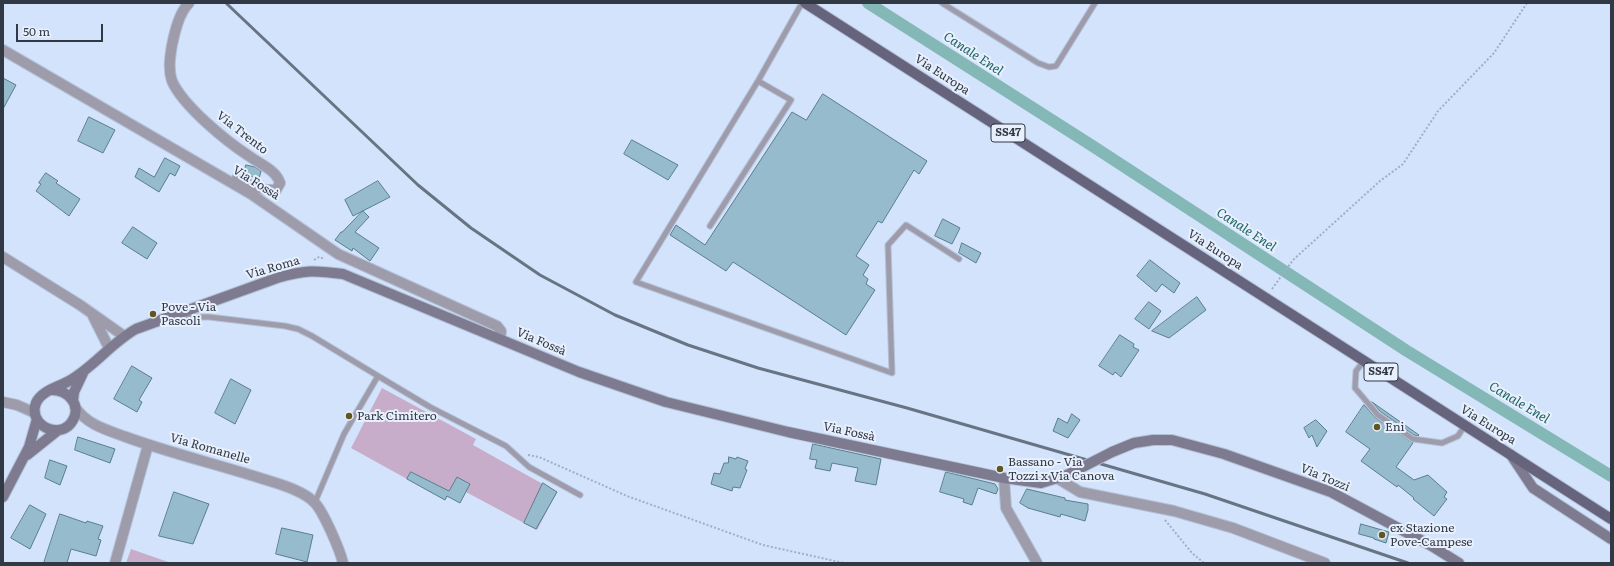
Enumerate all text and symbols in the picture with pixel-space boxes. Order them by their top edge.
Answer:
scale bar [18,16,105,42]
text: 50 m [23,22,50,40]
water label: Canale Enel [940,29,1006,79]
street label: Via Europa [912,52,972,98]
street label: Via Trento [213,108,271,158]
road number: SS47 [991,124,1025,142]
street label: Via Fossà [230,163,282,203]
water label: Canale Enel [1213,205,1279,255]
street label: Via Europa [1185,227,1245,273]
street label: Via Roma [245,254,301,282]
place label: Pove - Via Pascoli [161,300,216,328]
marker: Pove - Via Pascoli [148,309,158,319]
street label: Via Fossà [514,325,568,359]
road number: SS47 [1364,363,1398,381]
water label: Canale Enel [1486,379,1552,427]
street label: Via Europa [1457,402,1519,448]
place label: Park Cimitero [357,409,437,423]
marker: Park Cimitero [344,411,354,421]
street label: Via Fossà [822,419,876,445]
place label: Eni [1385,420,1405,434]
marker: Eni [1372,422,1382,432]
street label: Via Romanelle [168,431,252,467]
place label: Bassano - Via Tozzi x Via Canova [1008,455,1115,483]
street label: Via Tozzi [1298,461,1352,495]
marker: Bassano - Via Tozzi x Via Canova [995,464,1005,474]
place label: ex Stazione Pove-Campese [1390,521,1473,549]
marker: ex Stazione Pove-Campese [1377,530,1387,540]

